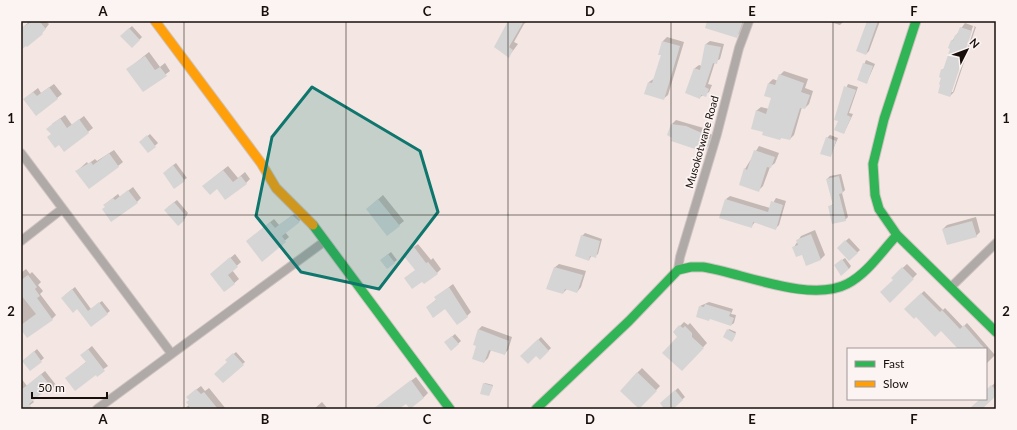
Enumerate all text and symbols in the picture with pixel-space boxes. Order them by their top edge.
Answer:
text: A [97,3,108,19]
text: B [261,3,270,19]
text: C [423,3,432,19]
text: D [585,3,595,19]
text: E [748,3,756,19]
text: F [910,3,918,19]
north arrow [947,30,987,70]
text: N [967,35,982,50]
street label: Musokotwane Road [682,94,721,190]
text: 1 [7,110,15,126]
text: 1 [1002,110,1010,126]
text: 2 [7,303,15,319]
text: 2 [1002,303,1010,319]
legend [847,348,987,400]
text: Fast [883,356,905,371]
scale bar [32,374,107,400]
text: Slow [883,376,909,391]
text: 50 m [38,380,65,395]
text: A [97,411,108,427]
text: B [261,411,270,427]
text: C [423,411,432,427]
text: D [585,411,595,427]
text: E [748,411,756,427]
text: F [910,411,918,427]

